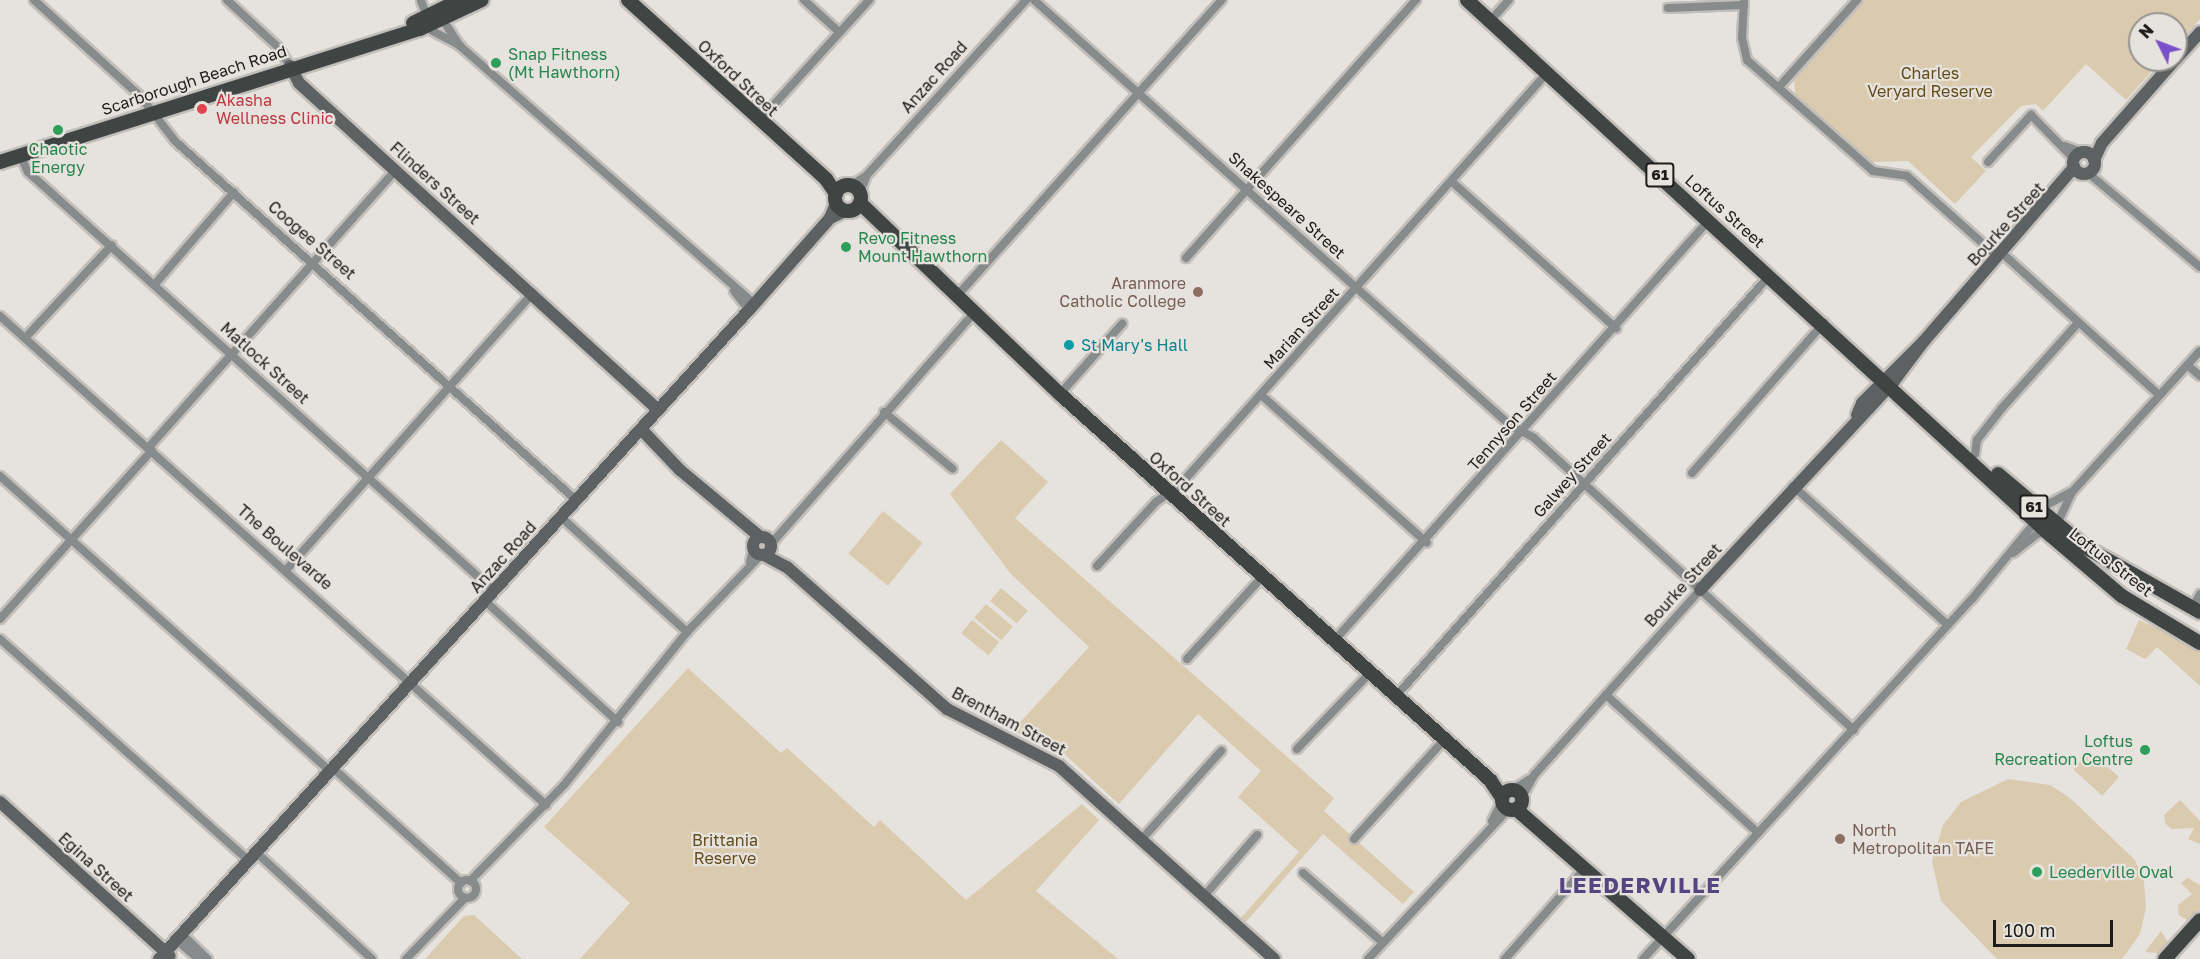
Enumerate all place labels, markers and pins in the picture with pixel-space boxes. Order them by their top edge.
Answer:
place label: Snap Fitness (Mt Hawthorn) [508,44,621,82]
marker: Snap Fitness (Mt Hawthorn) [489,56,503,70]
place label: Akasha Wellness Clinic [216,90,333,128]
marker: Akasha Wellness Clinic [193,100,211,118]
marker: Chaotic Energy [51,123,65,137]
place label: Chaotic Energy [29,139,87,177]
place label: Revo Fitness Mount Hawthorn [858,228,987,266]
marker: Revo Fitness Mount Hawthorn [839,240,853,254]
place label: Aranmore Catholic College [1059,273,1186,311]
marker: Aranmore Catholic College [1191,285,1205,299]
place label: St Mary's Hall [1081,335,1188,355]
marker: St Mary's Hall [1062,338,1076,352]
place label: Loftus Recreation Centre [1994,731,2133,769]
marker: Loftus Recreation Centre [2138,743,2152,757]
place label: North Metropolitan TAFE [1852,820,1994,858]
marker: North Metropolitan TAFE [1833,832,1847,846]
place label: Leederville Oval [2049,862,2173,882]
marker: Leederville Oval [2030,865,2044,879]

